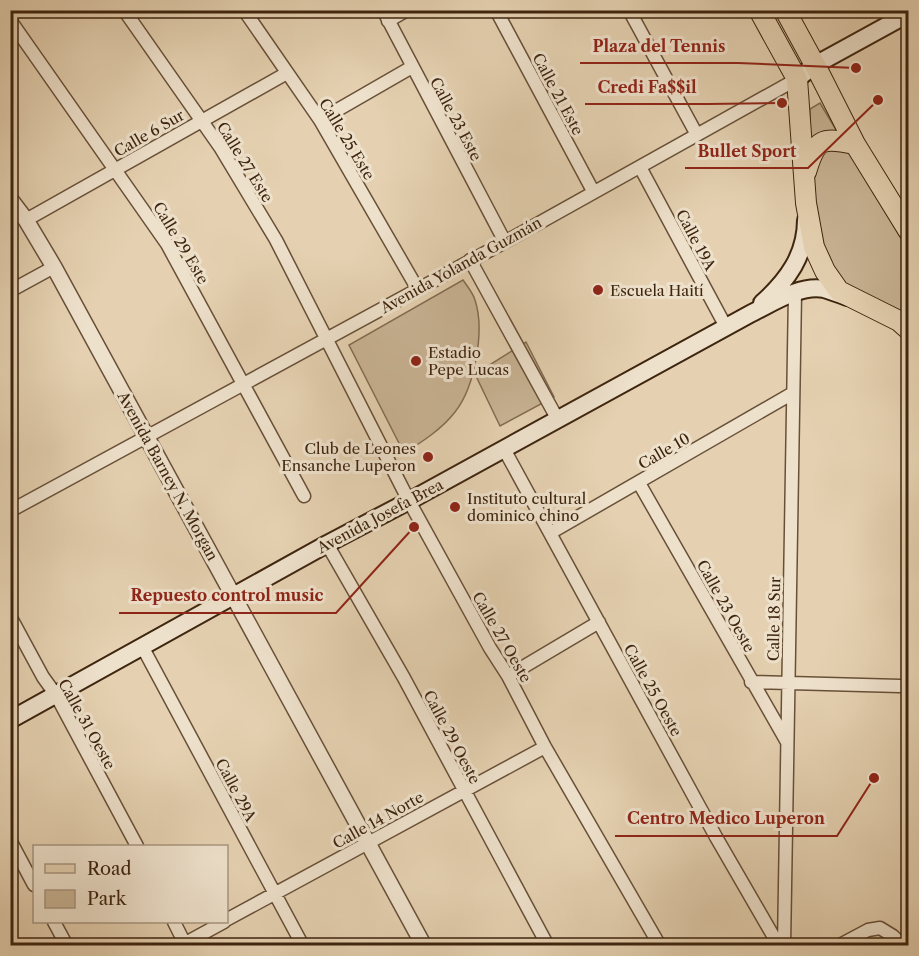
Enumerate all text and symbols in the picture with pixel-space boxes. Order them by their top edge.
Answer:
callout: Plaza del Tennis [580,29,738,63]
text: Plaza del Tennis [592,36,726,56]
street label: Calle 21 Este [528,50,588,138]
callout: Credi Fa$$il [585,70,708,104]
street label: Calle 23 Este [426,74,486,164]
text: Credi Fa$$il [597,77,697,97]
street label: Calle 25 Este [315,95,379,183]
street label: Calle 6 Sur [110,105,188,161]
street label: Calle 27 Este [213,118,277,206]
callout: Bullet Sport [685,134,808,168]
text: Bullet Sport [697,141,797,161]
street label: Calle 29 Este [149,198,213,288]
street label: Calle 19A [672,206,720,275]
street label: Avenida Yolanda Guzmán [376,212,546,318]
place label: Escuela Haití [610,281,704,300]
marker: Escuela Haití [591,283,605,297]
place label: Estadio Pepe Lucas [428,343,509,379]
marker: Estadio Pepe Lucas [409,354,423,368]
street label: Avenida Barney N. Morgan [113,387,223,565]
street label: Calle 10 [635,429,693,473]
place label: Club de Leones Ensanche Luperon [281,439,417,475]
marker: Club de Leones Ensanche Luperon [421,450,435,464]
street label: Avenida Josefa Brea [313,475,446,558]
place label: Instituto cultural dominico chino [467,489,587,525]
marker: Instituto cultural dominico chino [448,500,462,514]
street label: Calle 23 Oeste [693,556,759,656]
street label: Calle 18 Sur [764,576,784,661]
callout: Repuesto control music [119,579,336,613]
text: Repuesto control music [131,585,324,605]
street label: Calle 27 Oeste [468,588,536,686]
street label: Calle 25 Oeste [620,641,686,739]
street label: Calle 31 Oeste [54,675,120,773]
street label: Calle 29 Oeste [419,687,485,787]
street label: Calle 29A [211,755,261,826]
street label: Calle 14 Norte [329,787,427,853]
callout: Centro Medico Luperon [615,802,837,836]
text: Centro Medico Luperon [627,808,825,828]
legend [33,845,228,923]
text: Road [87,858,132,880]
text: Park [87,888,128,910]

